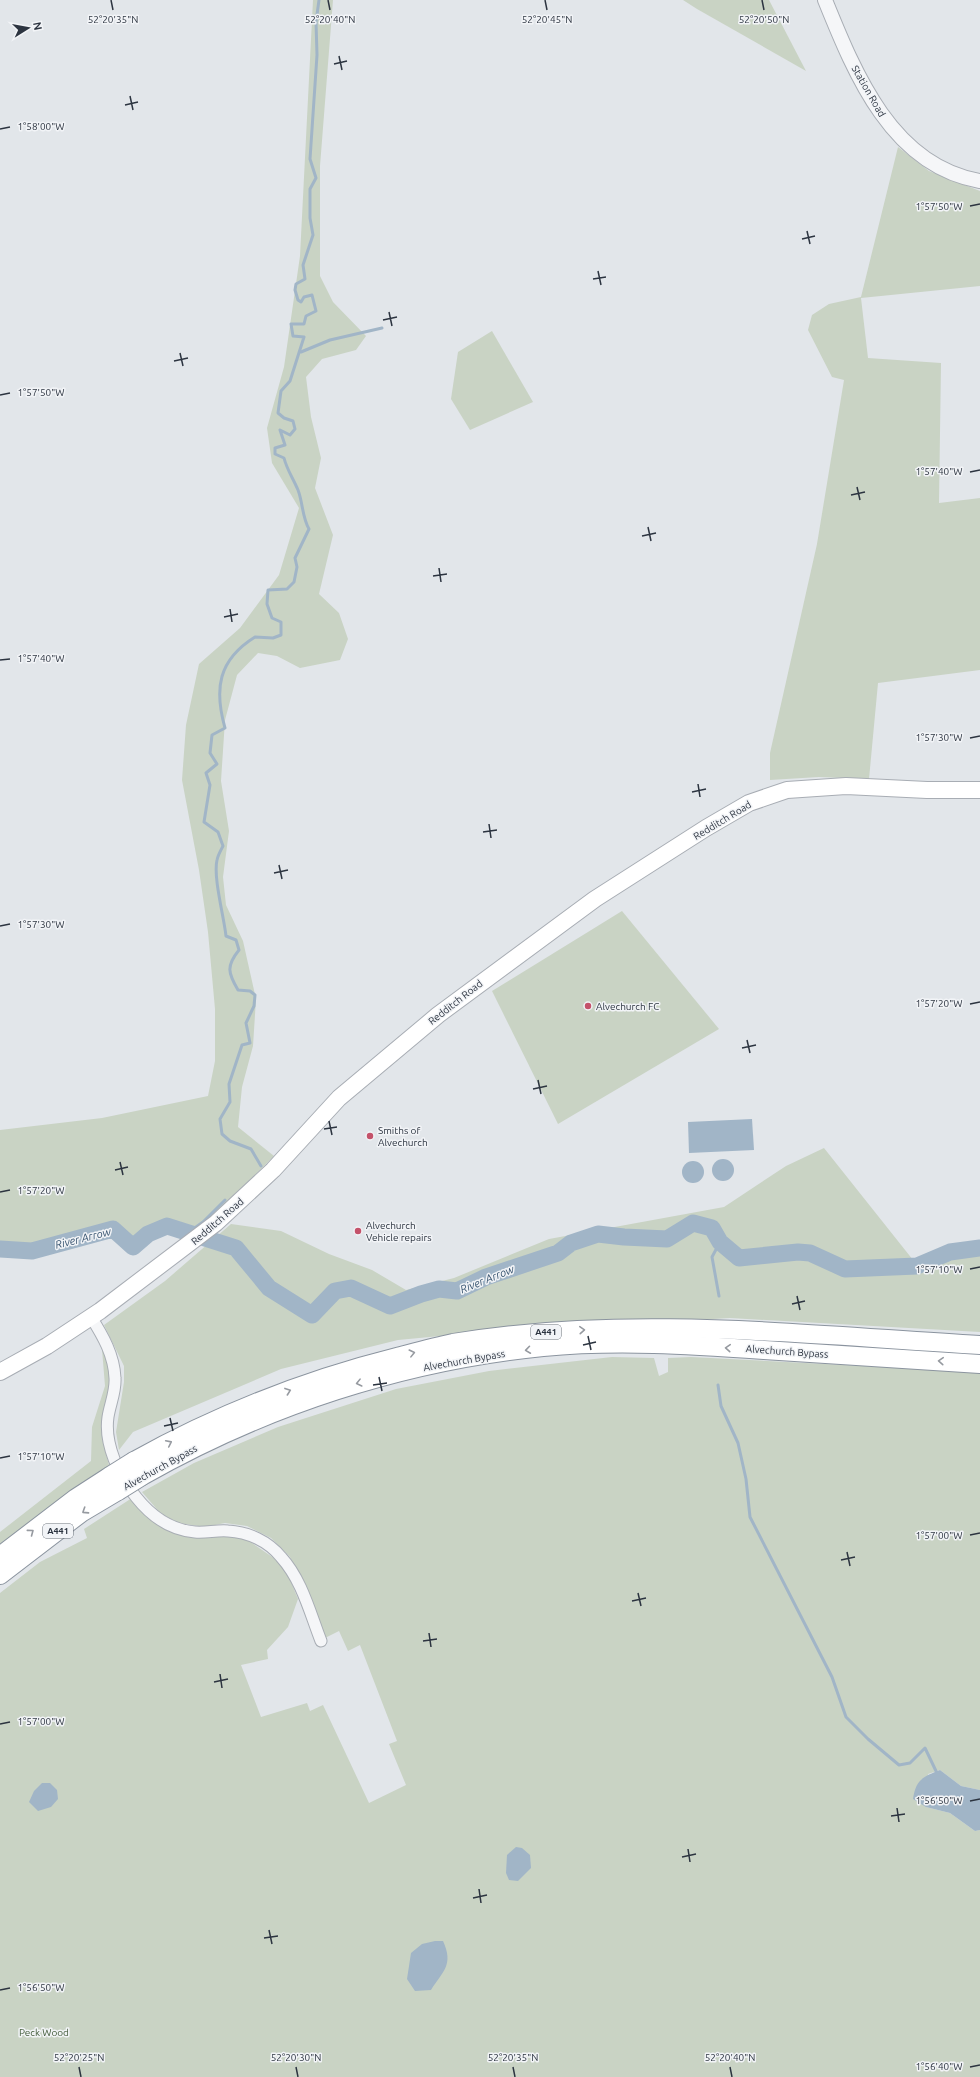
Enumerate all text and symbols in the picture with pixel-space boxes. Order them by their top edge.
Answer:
north arrow [8,8,48,48]
text: 52°20'35"N [88,14,138,25]
text: 52°20'40"N [305,14,355,25]
text: 52°20'45"N [522,14,572,25]
text: 52°20'50"N [739,14,789,25]
text: N [31,21,44,31]
street label: Station Road [849,64,888,119]
text: 1°58'00"W [17,121,65,132]
text: 1°57'50"W [915,201,963,212]
text: 1°57'50"W [17,387,65,398]
text: 1°57'40"W [915,466,963,477]
text: 1°57'40"W [17,653,65,664]
text: 1°57'30"W [915,732,963,743]
street label: Redditch Road [691,799,753,842]
text: 1°57'30"W [17,919,65,930]
street label: Redditch Road [426,978,485,1027]
text: 1°57'20"W [915,998,963,1009]
marker: Alvechurch FC [583,1001,593,1011]
place label: Alvechurch FC [596,1001,659,1012]
place label: Smiths of Alvechurch [378,1125,428,1148]
marker: Smiths of Alvechurch [365,1131,375,1141]
text: 1°57'20"W [17,1185,65,1196]
street label: Redditch Road [189,1196,246,1247]
place label: Alvechurch Vehicle repairs [366,1220,432,1243]
water label: River Arrow [54,1225,113,1251]
marker: Alvechurch Vehicle repairs [353,1226,363,1236]
water label: River Arrow [458,1263,516,1295]
text: 1°57'10"W [915,1264,963,1275]
road number: A441 [531,1325,561,1339]
one-way arrow [579,1325,585,1334]
one-way arrow [725,1343,731,1352]
street label: Alvechurch Bypass [745,1343,829,1360]
one-way arrow [525,1345,531,1354]
street label: Alvechurch Bypass [422,1348,506,1373]
one-way arrow [409,1350,415,1358]
one-way arrow [938,1357,944,1366]
one-way arrow [356,1379,363,1387]
one-way arrow [284,1387,291,1395]
one-way arrow [164,1440,172,1448]
street label: Alvechurch Bypass [121,1443,199,1492]
text: 1°57'10"W [17,1451,65,1462]
one-way arrow [82,1507,89,1514]
road number: A441 [43,1524,73,1538]
one-way arrow [27,1529,34,1537]
text: 1°57'00"W [915,1530,963,1541]
text: 1°57'00"W [17,1716,65,1727]
text: 1°56'50"W [915,1795,963,1806]
text: 1°56'50"W [17,1982,65,1993]
park label: Peck Wood [19,2027,69,2038]
text: 52°20'25"N [54,2052,104,2063]
text: 52°20'30"N [271,2052,321,2063]
text: 52°20'35"N [488,2052,538,2063]
text: 52°20'40"N [705,2052,755,2063]
text: 1°56'40"W [915,2061,963,2072]

